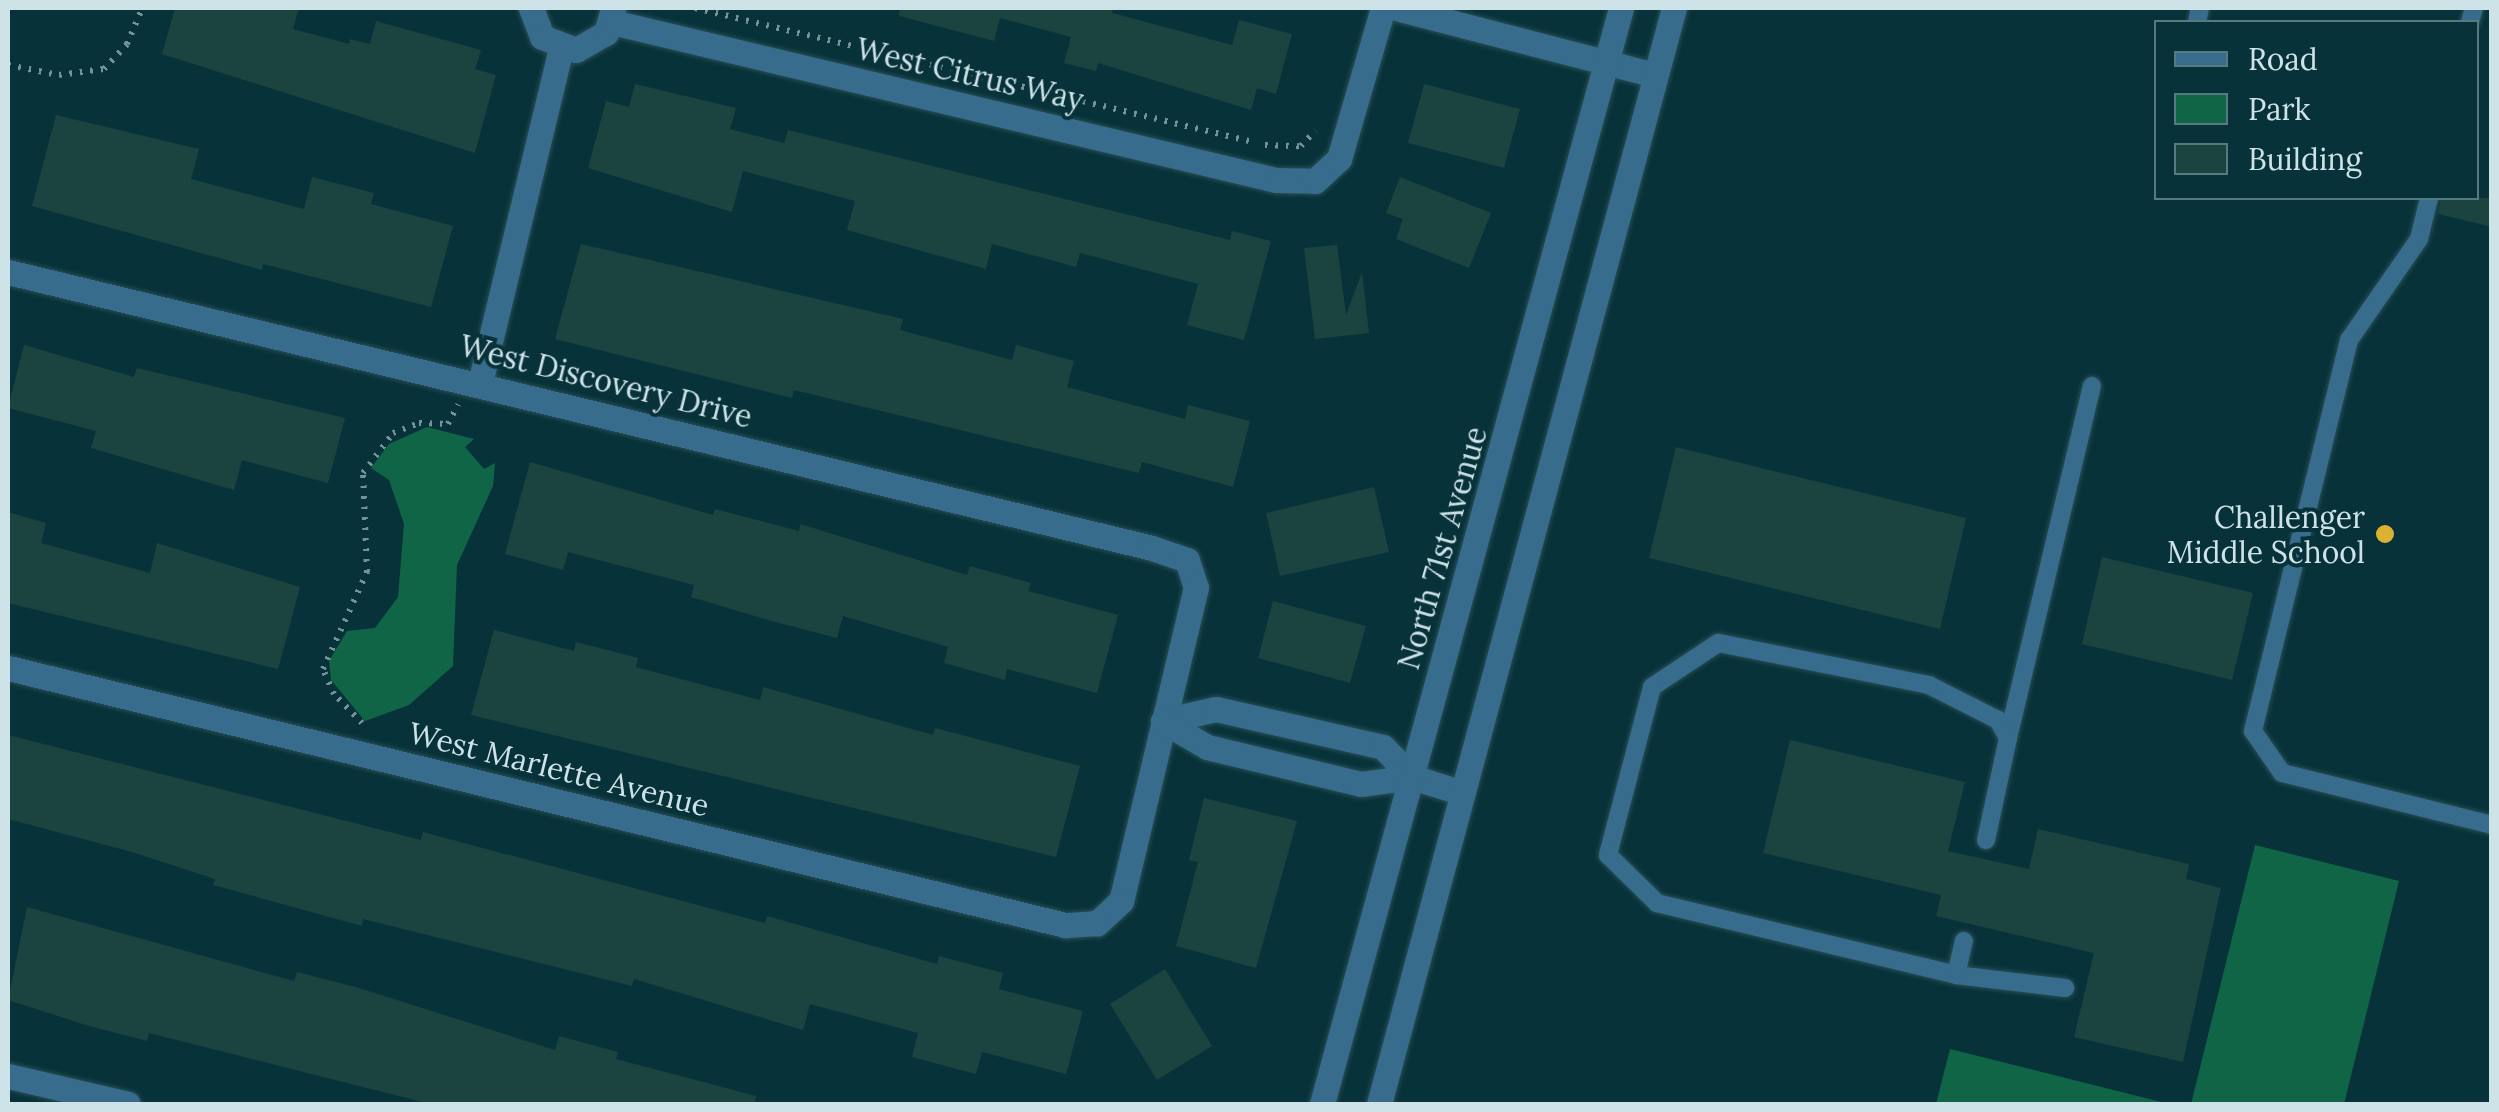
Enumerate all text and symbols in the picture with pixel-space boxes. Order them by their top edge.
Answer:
legend [2154,20,2479,200]
street label: West Citrus Way [853,30,1087,118]
text: Road [2248,40,2318,78]
text: Park [2248,90,2310,128]
text: Building [2248,140,2362,178]
street label: West Discovery Drive [456,327,756,435]
street label: North 71st Avenue [1390,423,1494,673]
place label: Challenger Middle School [2167,499,2365,570]
marker: Challenger Middle School [2374,523,2396,545]
street label: West Marlette Avenue [405,714,713,824]

